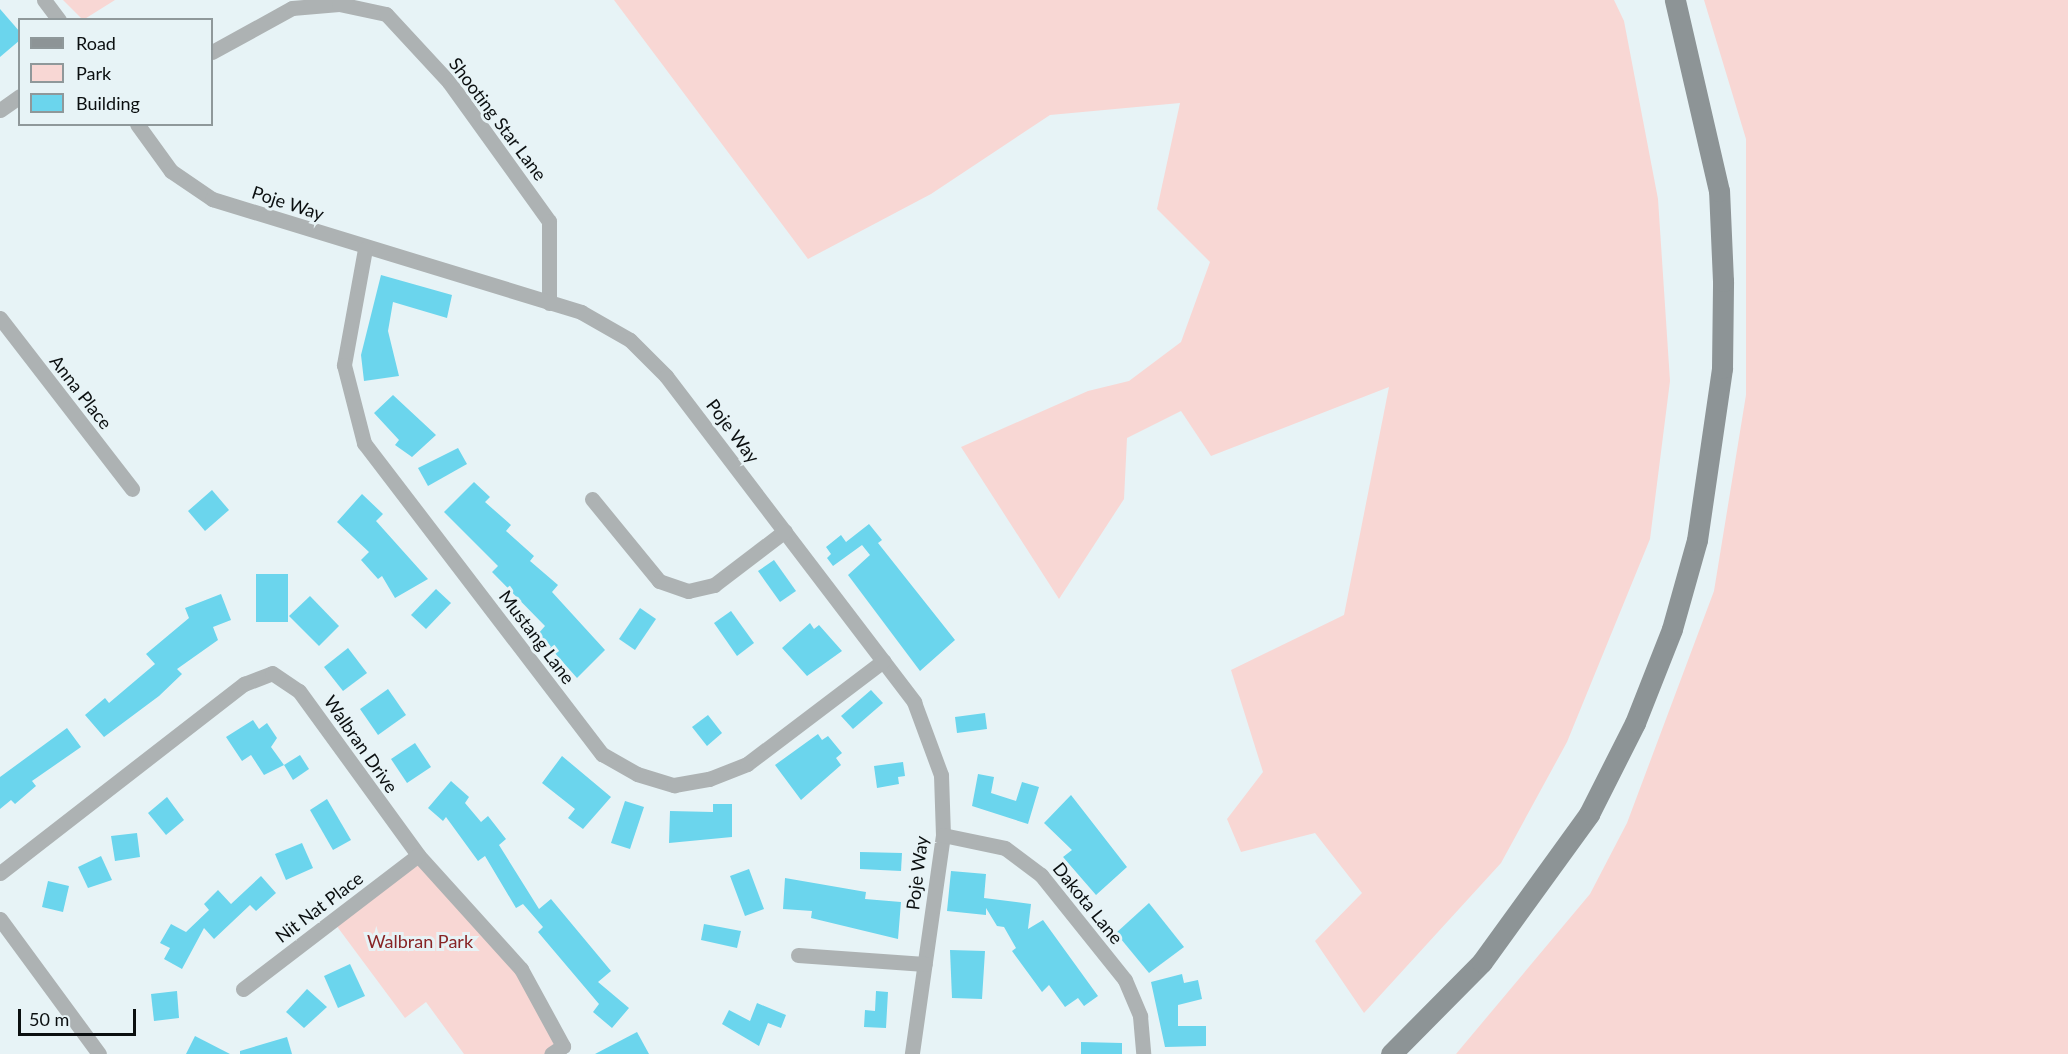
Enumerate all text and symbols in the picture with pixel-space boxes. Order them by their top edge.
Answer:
legend [18,18,213,126]
text: Road [76,32,116,54]
street label: Shooting Star Lane [445,53,551,185]
text: Park [76,62,111,84]
text: Building [76,92,140,114]
street label: Poje Way [249,181,327,225]
street label: Anna Place [45,351,117,433]
street label: Poje Way [702,395,764,467]
street label: Mustang Lane [495,586,579,688]
street label: Walbran Drive [320,691,402,797]
street label: Poje Way [902,835,932,911]
street label: Dakota Lane [1049,858,1127,948]
street label: Nit Nat Place [271,867,367,947]
park label: Walbran Park [367,930,473,952]
scale bar [21,997,140,1035]
text: 50 m [29,1008,69,1030]

